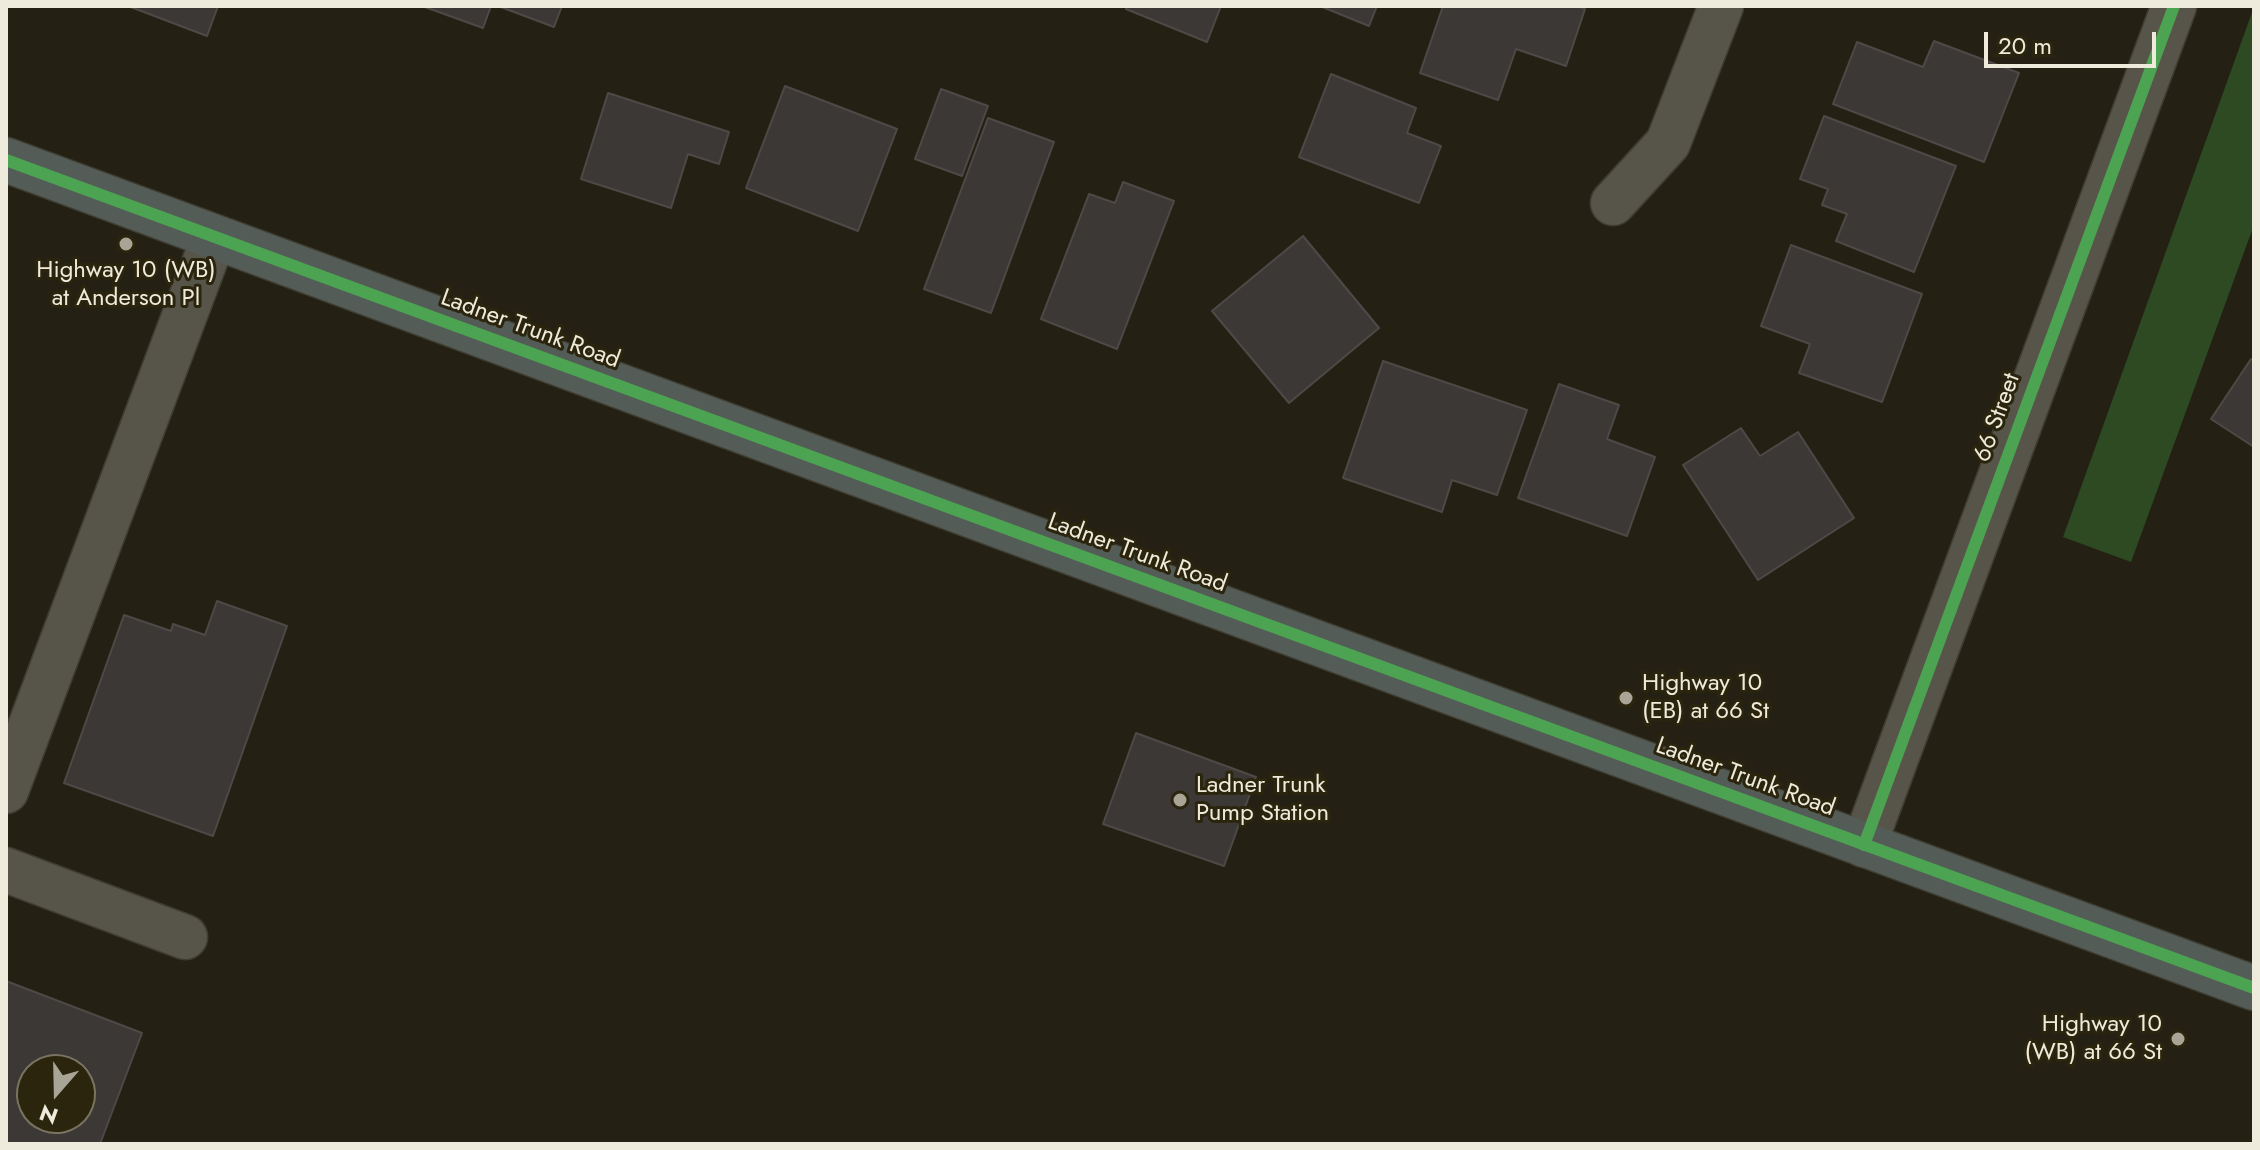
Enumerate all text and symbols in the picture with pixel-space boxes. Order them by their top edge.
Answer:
scale bar [1988,16,2160,66]
text: 20 m [1998,28,2052,63]
marker: Highway 10 (WB) at Anderson Pl [117,235,135,253]
place label: Highway 10 (WB) at Anderson Pl [36,257,216,313]
street label: Ladner Trunk Road [436,284,624,376]
street label: 66 Street [1969,370,2027,466]
street label: Ladner Trunk Road [1043,508,1231,600]
place label: Highway 10 (EB) at 66 St [1642,670,1769,726]
marker: Highway 10 (EB) at 66 St [1617,689,1635,707]
street label: Ladner Trunk Road [1651,732,1839,824]
place label: Ladner Trunk Pump Station [1196,772,1329,828]
marker: Ladner Trunk Pump Station [1171,791,1189,809]
place label: Highway 10 (WB) at 66 St [2025,1011,2162,1067]
marker: Highway 10 (WB) at 66 St [2169,1030,2187,1048]
north arrow [16,1054,96,1134]
text: N [35,1097,62,1133]

